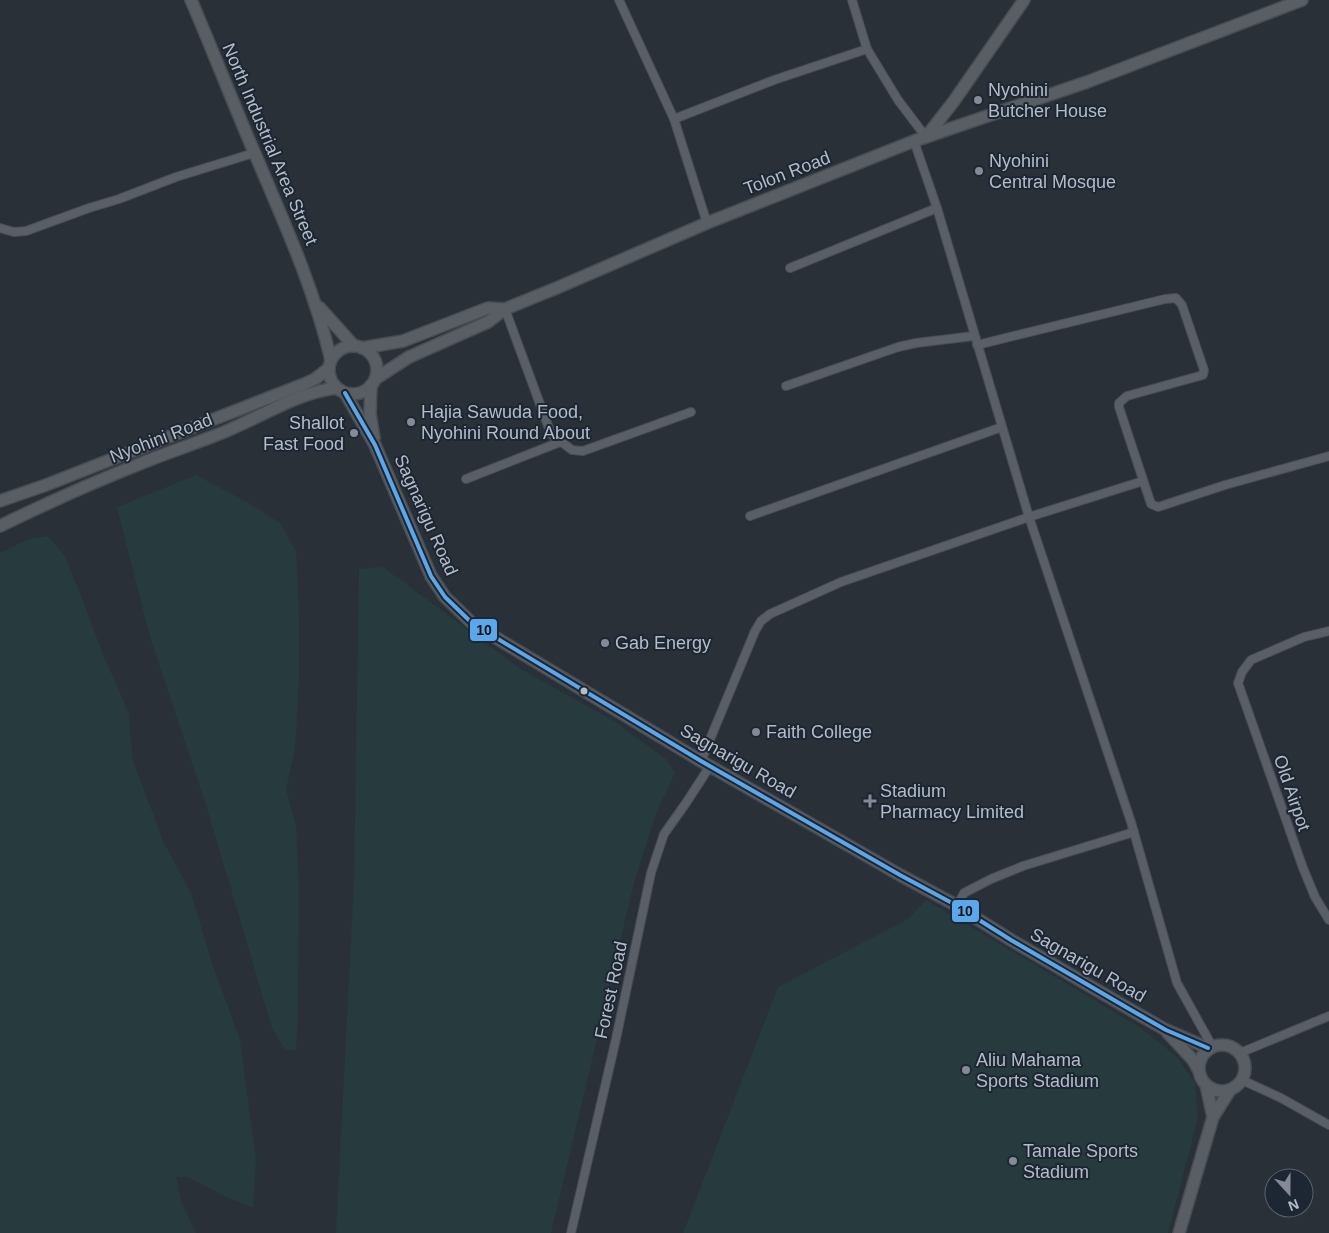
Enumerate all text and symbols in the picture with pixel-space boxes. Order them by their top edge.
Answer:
street label: North Industrial Area Street [218,40,322,248]
place label: Nyohini Butcher House [988,80,1107,121]
marker: Nyohini Butcher House [972,94,984,106]
street label: Tolon Road [741,147,833,199]
place label: Nyohini Central Mosque [989,151,1116,192]
marker: Nyohini Central Mosque [973,165,985,177]
place label: Hajia Sawuda Food, Nyohini Round About [421,402,590,443]
street label: Nyohini Road [107,409,215,467]
place label: Shallot Fast Food [263,413,344,454]
marker: Hajia Sawuda Food, Nyohini Round About [405,416,417,428]
marker: Shallot Fast Food [348,427,360,439]
street label: Sagnarigu Road [390,452,462,578]
line badge: 10 [469,618,498,642]
text: 10 [476,622,492,638]
place label: Gab Energy [615,633,711,653]
marker: Gab Energy [599,637,611,649]
unlabelled marker [579,686,589,696]
street label: Sagnarigu Road [677,720,799,802]
place label: Faith College [766,722,872,742]
marker: Faith College [750,726,762,738]
street label: Old Airpot [1270,752,1314,834]
place label: Stadium Pharmacy Limited [880,781,1024,822]
marker: Stadium Pharmacy Limited [864,795,876,807]
line badge: 10 [951,899,980,923]
text: 10 [957,903,973,919]
street label: Sagnarigu Road [1027,924,1149,1006]
street label: Forest Road [591,939,631,1041]
place label: Aliu Mahama Sports Stadium [976,1050,1099,1091]
marker: Aliu Mahama Sports Stadium [960,1064,972,1076]
place label: Tamale Sports Stadium [1023,1141,1138,1182]
marker: Tamale Sports Stadium [1007,1155,1019,1167]
north arrow [1264,1168,1314,1218]
text: N [1286,1196,1301,1214]

